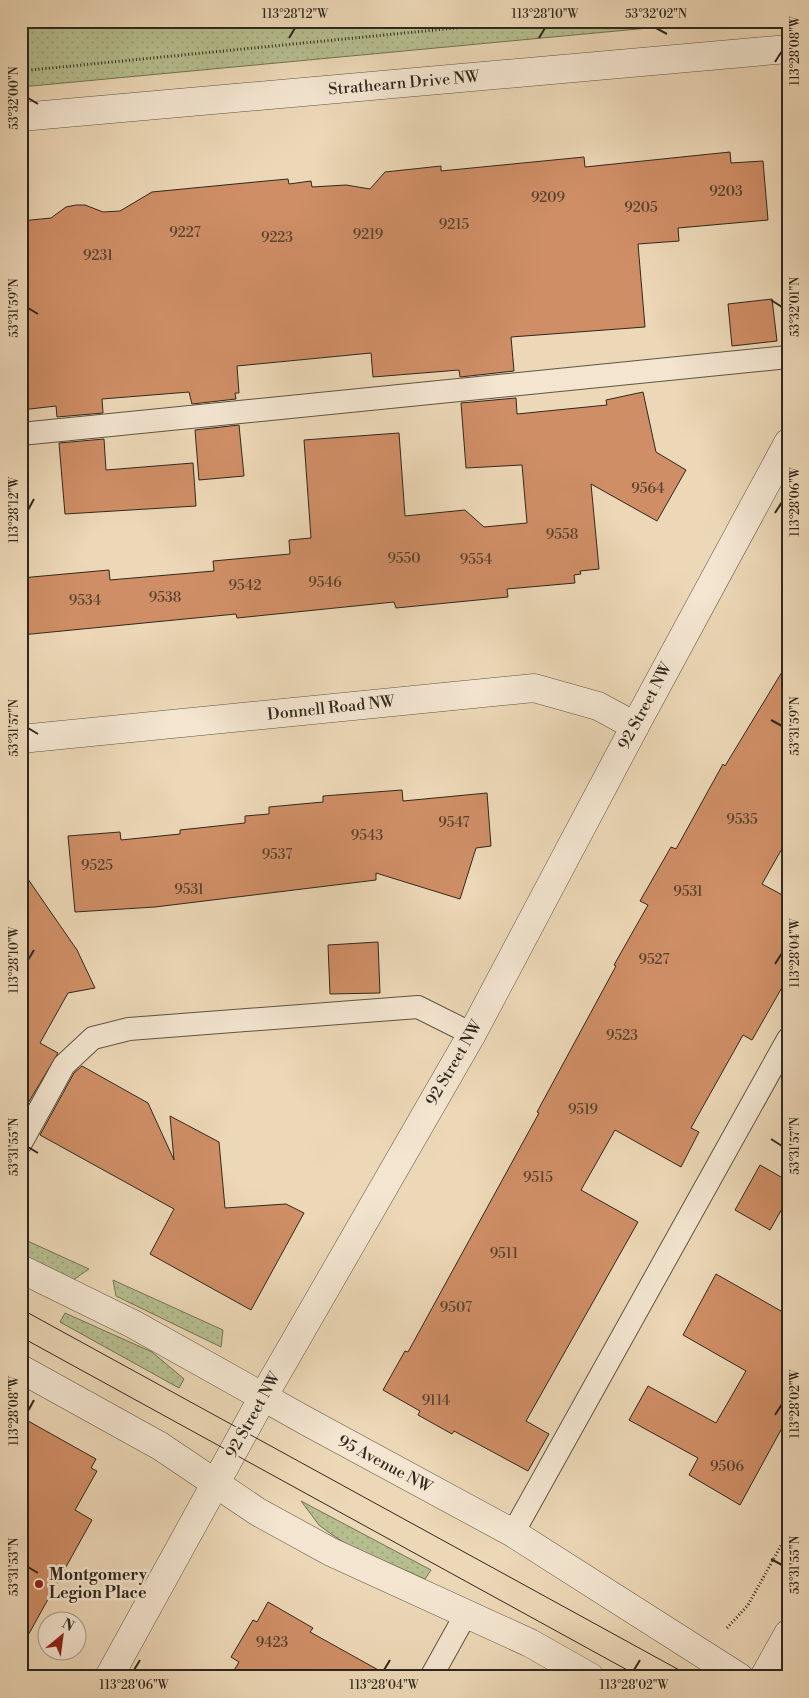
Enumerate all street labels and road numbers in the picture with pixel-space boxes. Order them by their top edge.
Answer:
street label: Strathearn Drive NW [328,66,481,100]
street label: 92 Street NW [614,659,676,753]
street label: Donnell Road NW [266,691,396,725]
street label: 92 Street NW [422,1016,487,1109]
street label: 92 Street NW [221,1368,285,1462]
street label: 95 Avenue NW [334,1431,436,1498]

